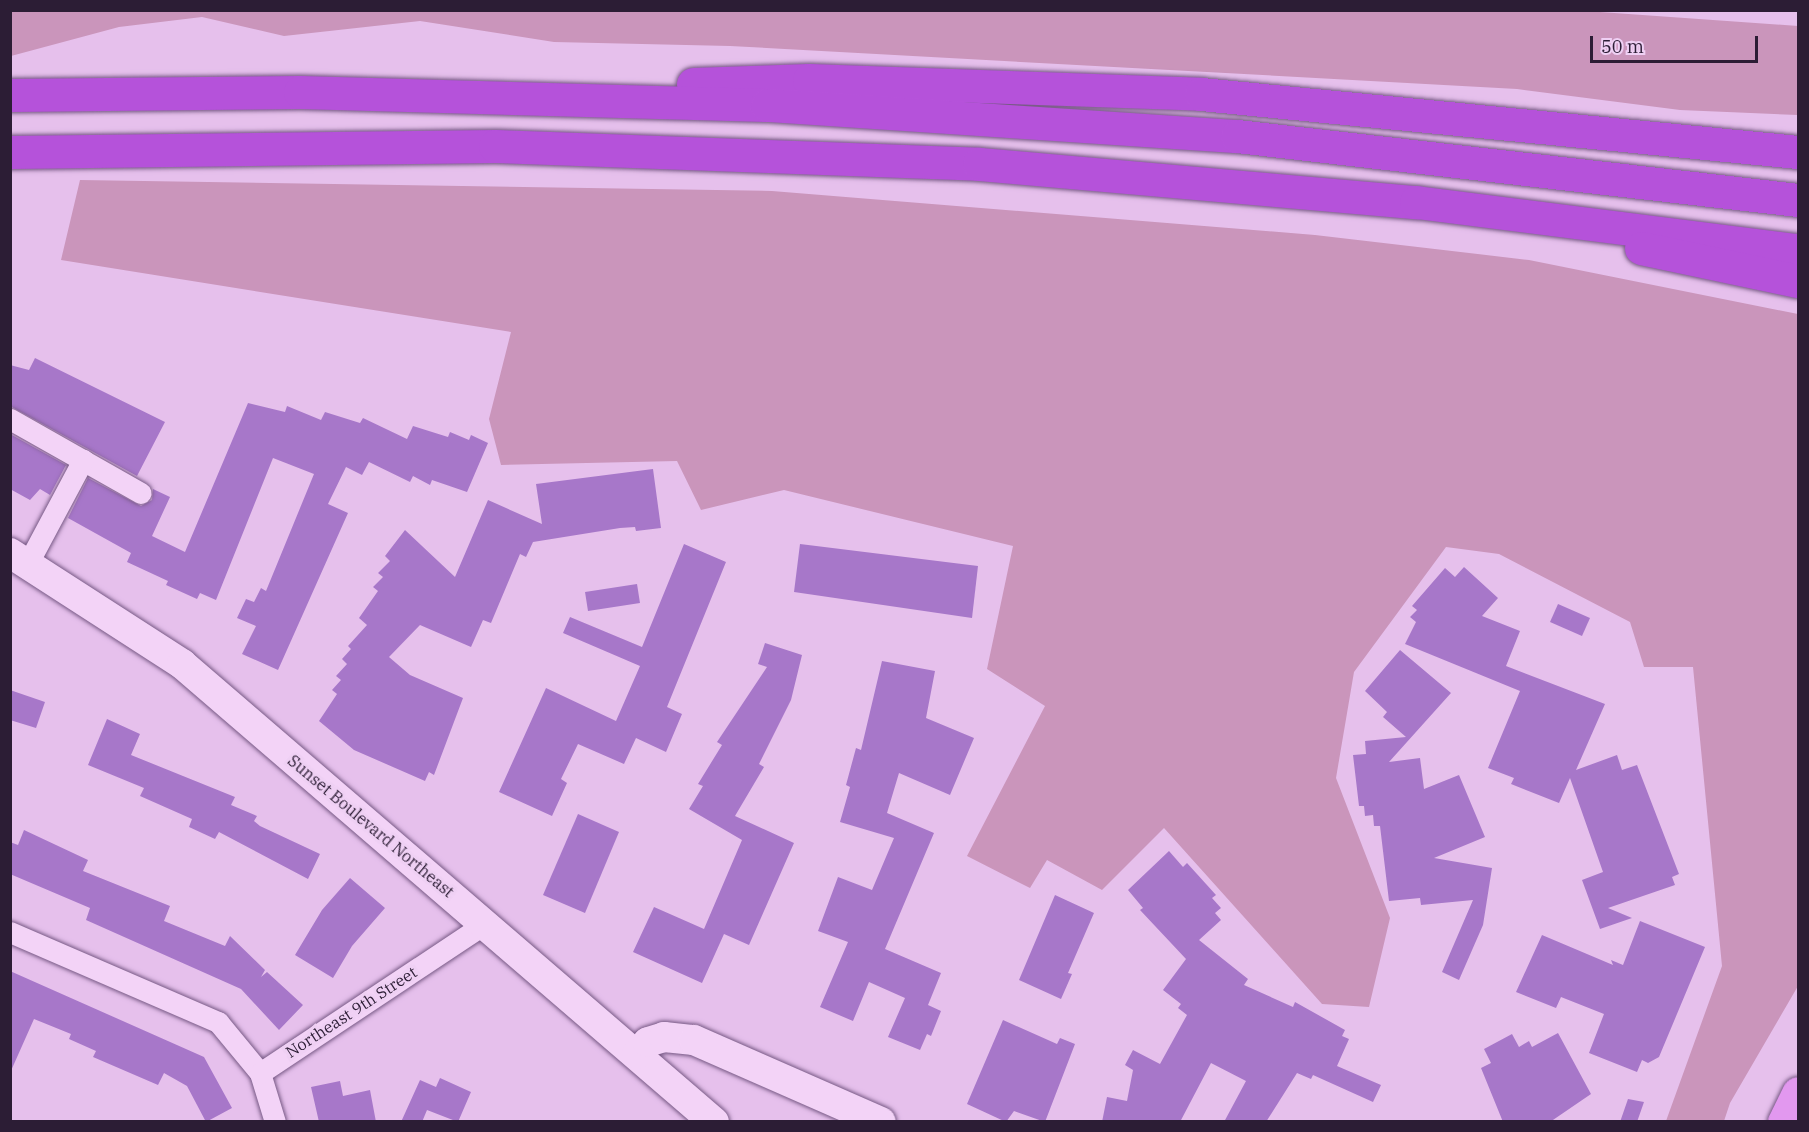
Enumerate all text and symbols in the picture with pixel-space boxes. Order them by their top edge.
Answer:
scale bar [1593,24,1761,62]
text: 50 m [1601,35,1644,58]
street label: Sunset Boulevard Northeast [284,751,458,901]
street label: Northeast 9th Street [282,962,420,1062]

